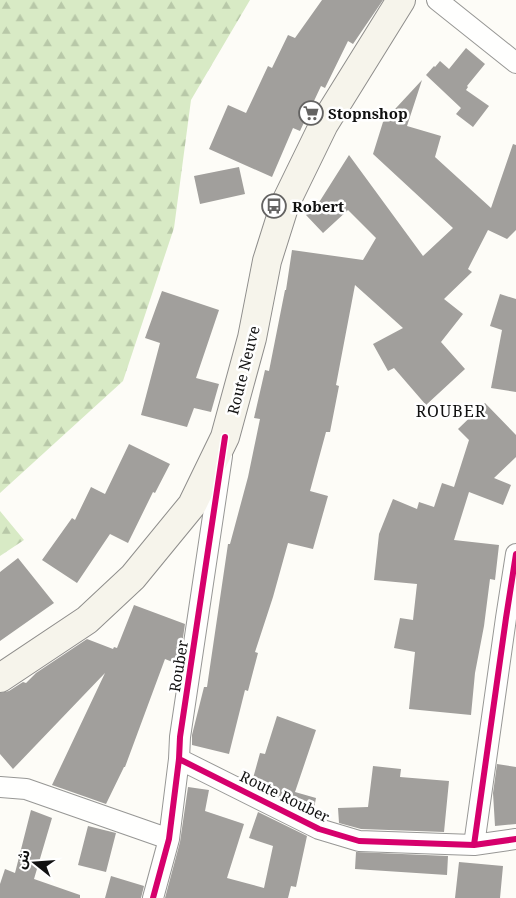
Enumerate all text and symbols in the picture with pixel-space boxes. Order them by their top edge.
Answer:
supermarket icon: Stopnshop [298,100,324,126]
place label: Stopnshop [328,103,408,123]
bus stop icon: Robert [261,193,287,219]
place label: Robert [292,196,344,216]
street label: Route Neuve [222,323,264,417]
district label: ROUBER [416,400,486,422]
street label: Rouber [164,639,192,693]
street label: Route Rouber [237,766,333,826]
north arrow [10,838,60,888]
text: ش [10,847,34,871]

